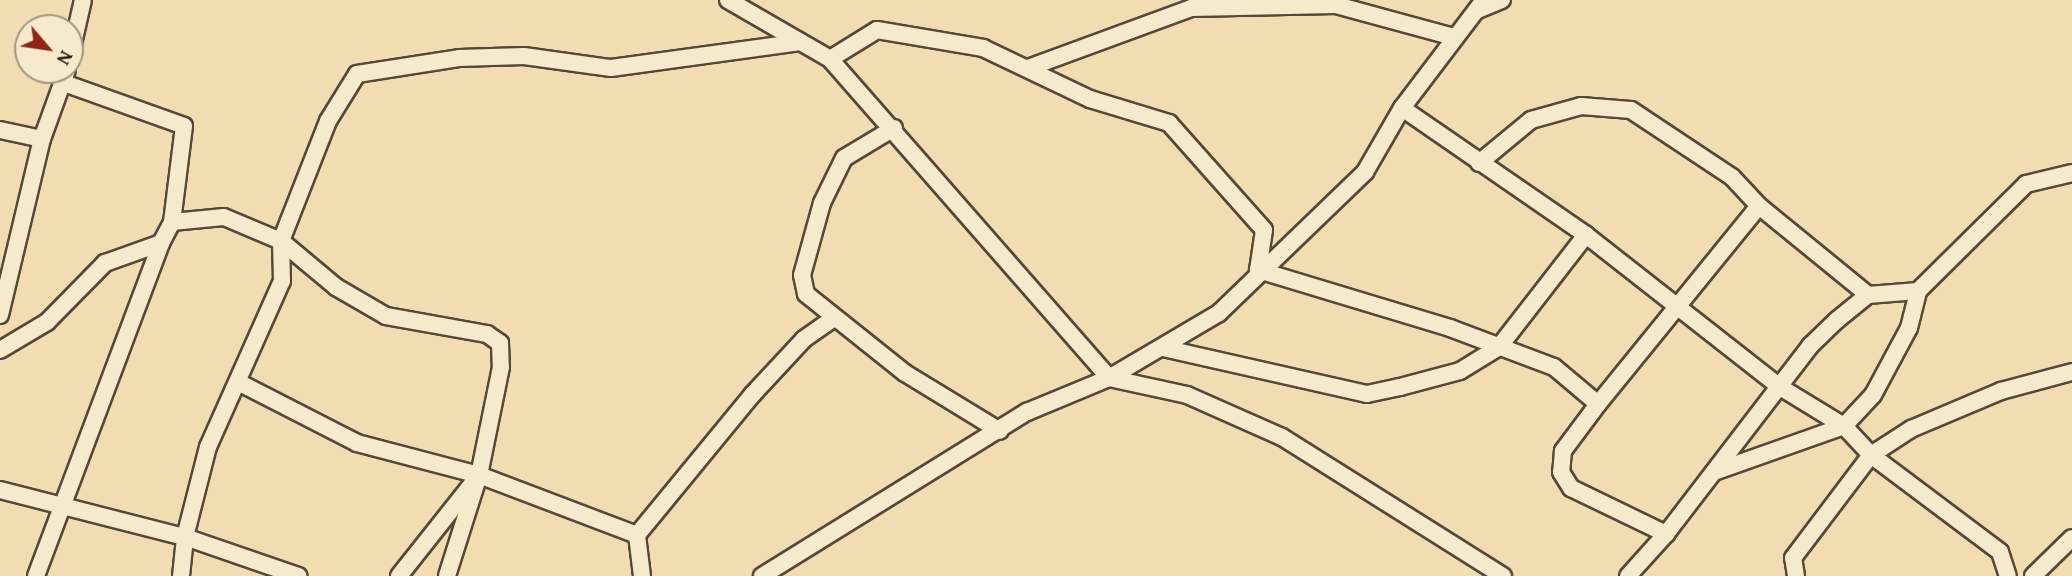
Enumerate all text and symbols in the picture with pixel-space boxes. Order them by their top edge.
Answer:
north arrow [14,14,84,84]
text: N [50,46,81,71]

